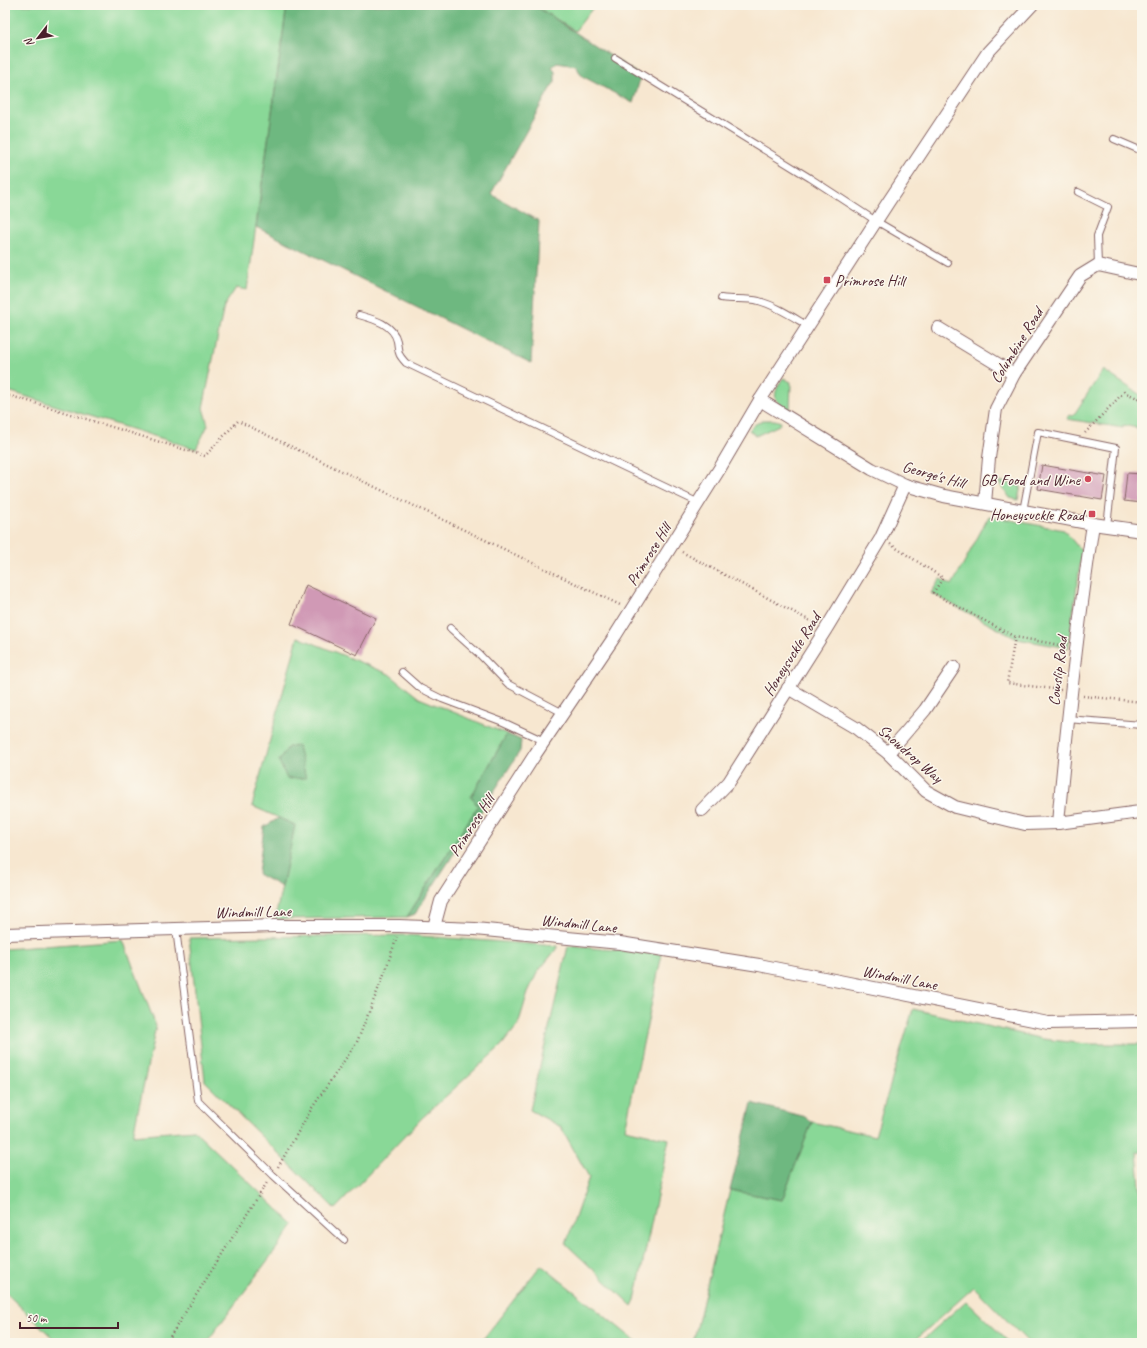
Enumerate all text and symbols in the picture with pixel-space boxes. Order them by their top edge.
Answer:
north arrow [18,18,58,58]
text: N [21,35,37,50]
place label: Primrose Hill [835,271,908,291]
marker: Primrose Hill [822,275,832,285]
street label: Columbine Road [986,302,1049,387]
street label: George's Hill [900,457,970,494]
place label: GB Food and Wine [980,470,1082,490]
marker: GB Food and Wine [1083,474,1093,484]
place label: Honeysuckle Road [990,505,1087,525]
marker: Honeysuckle Road [1087,509,1097,519]
street label: Primrose Hill [622,517,678,589]
street label: Honeysuckle Road [758,607,827,700]
street label: Cowslip Road [1044,633,1072,707]
street label: Snowdrop Way [874,720,948,788]
street label: Primrose Hill [445,788,501,860]
street label: Windmill Lane [215,901,293,923]
street label: Windmill Lane [540,910,619,938]
street label: Windmill Lane [861,961,941,995]
scale bar [20,1304,118,1330]
text: 50 m [26,1310,48,1326]

